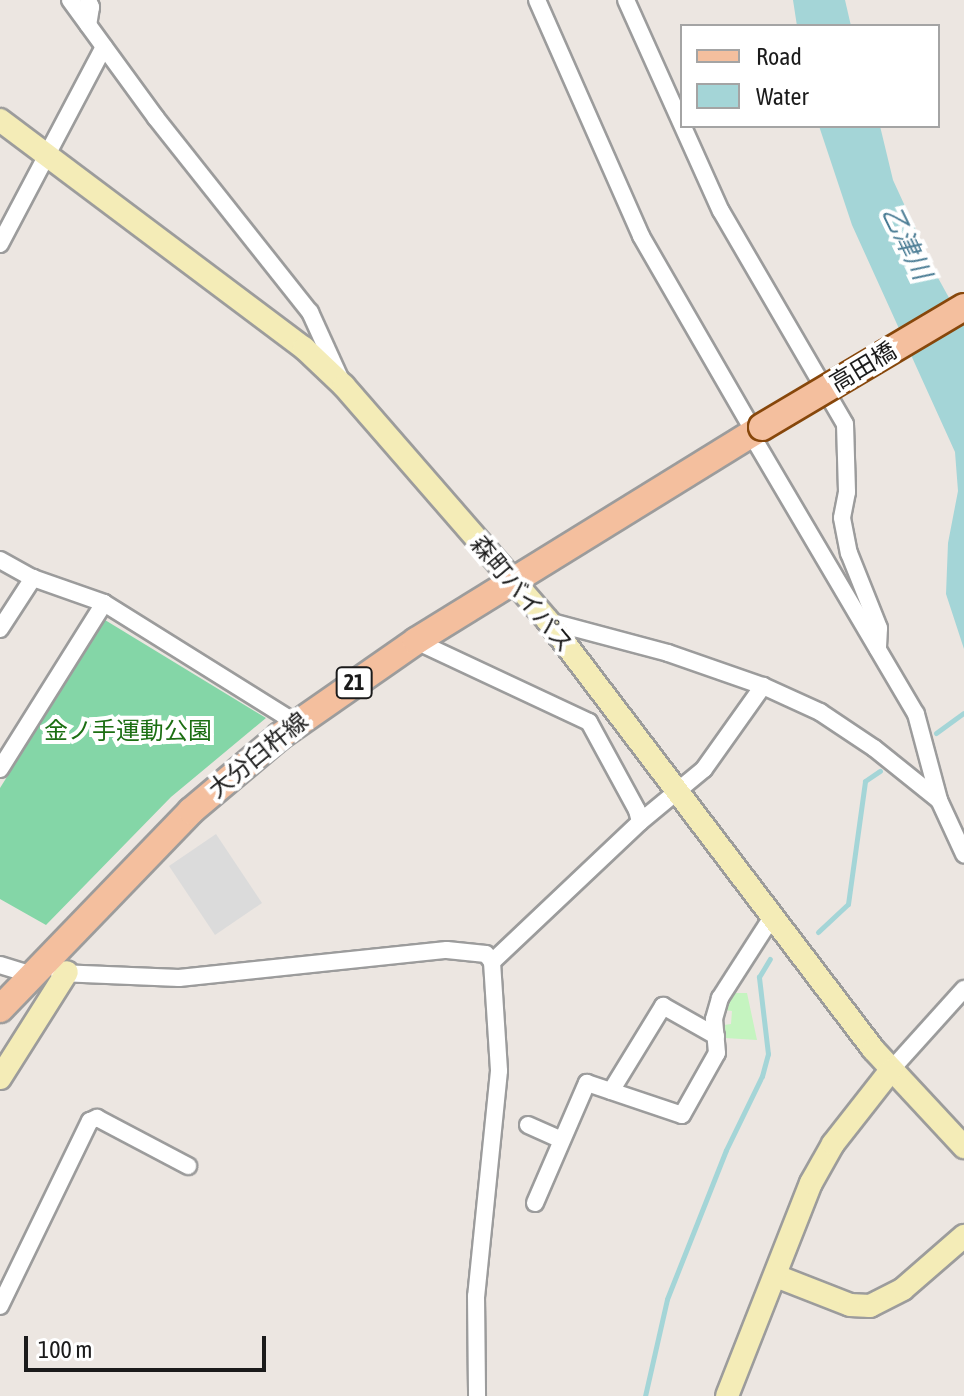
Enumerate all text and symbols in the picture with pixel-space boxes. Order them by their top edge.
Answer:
legend [680,24,940,128]
text: Road [756,43,802,70]
text: Water [756,83,809,110]
water label: 乙津川 [875,201,937,285]
street label: 高田橋 [825,336,901,398]
street label: 森町バイパス [465,530,579,658]
road number: 21 [334,665,374,701]
street label: 大分臼杵線 [202,706,314,804]
park label: 金ノ手運動公園 [44,717,212,745]
scale bar [28,1320,270,1370]
text: 100 m [38,1336,92,1363]

